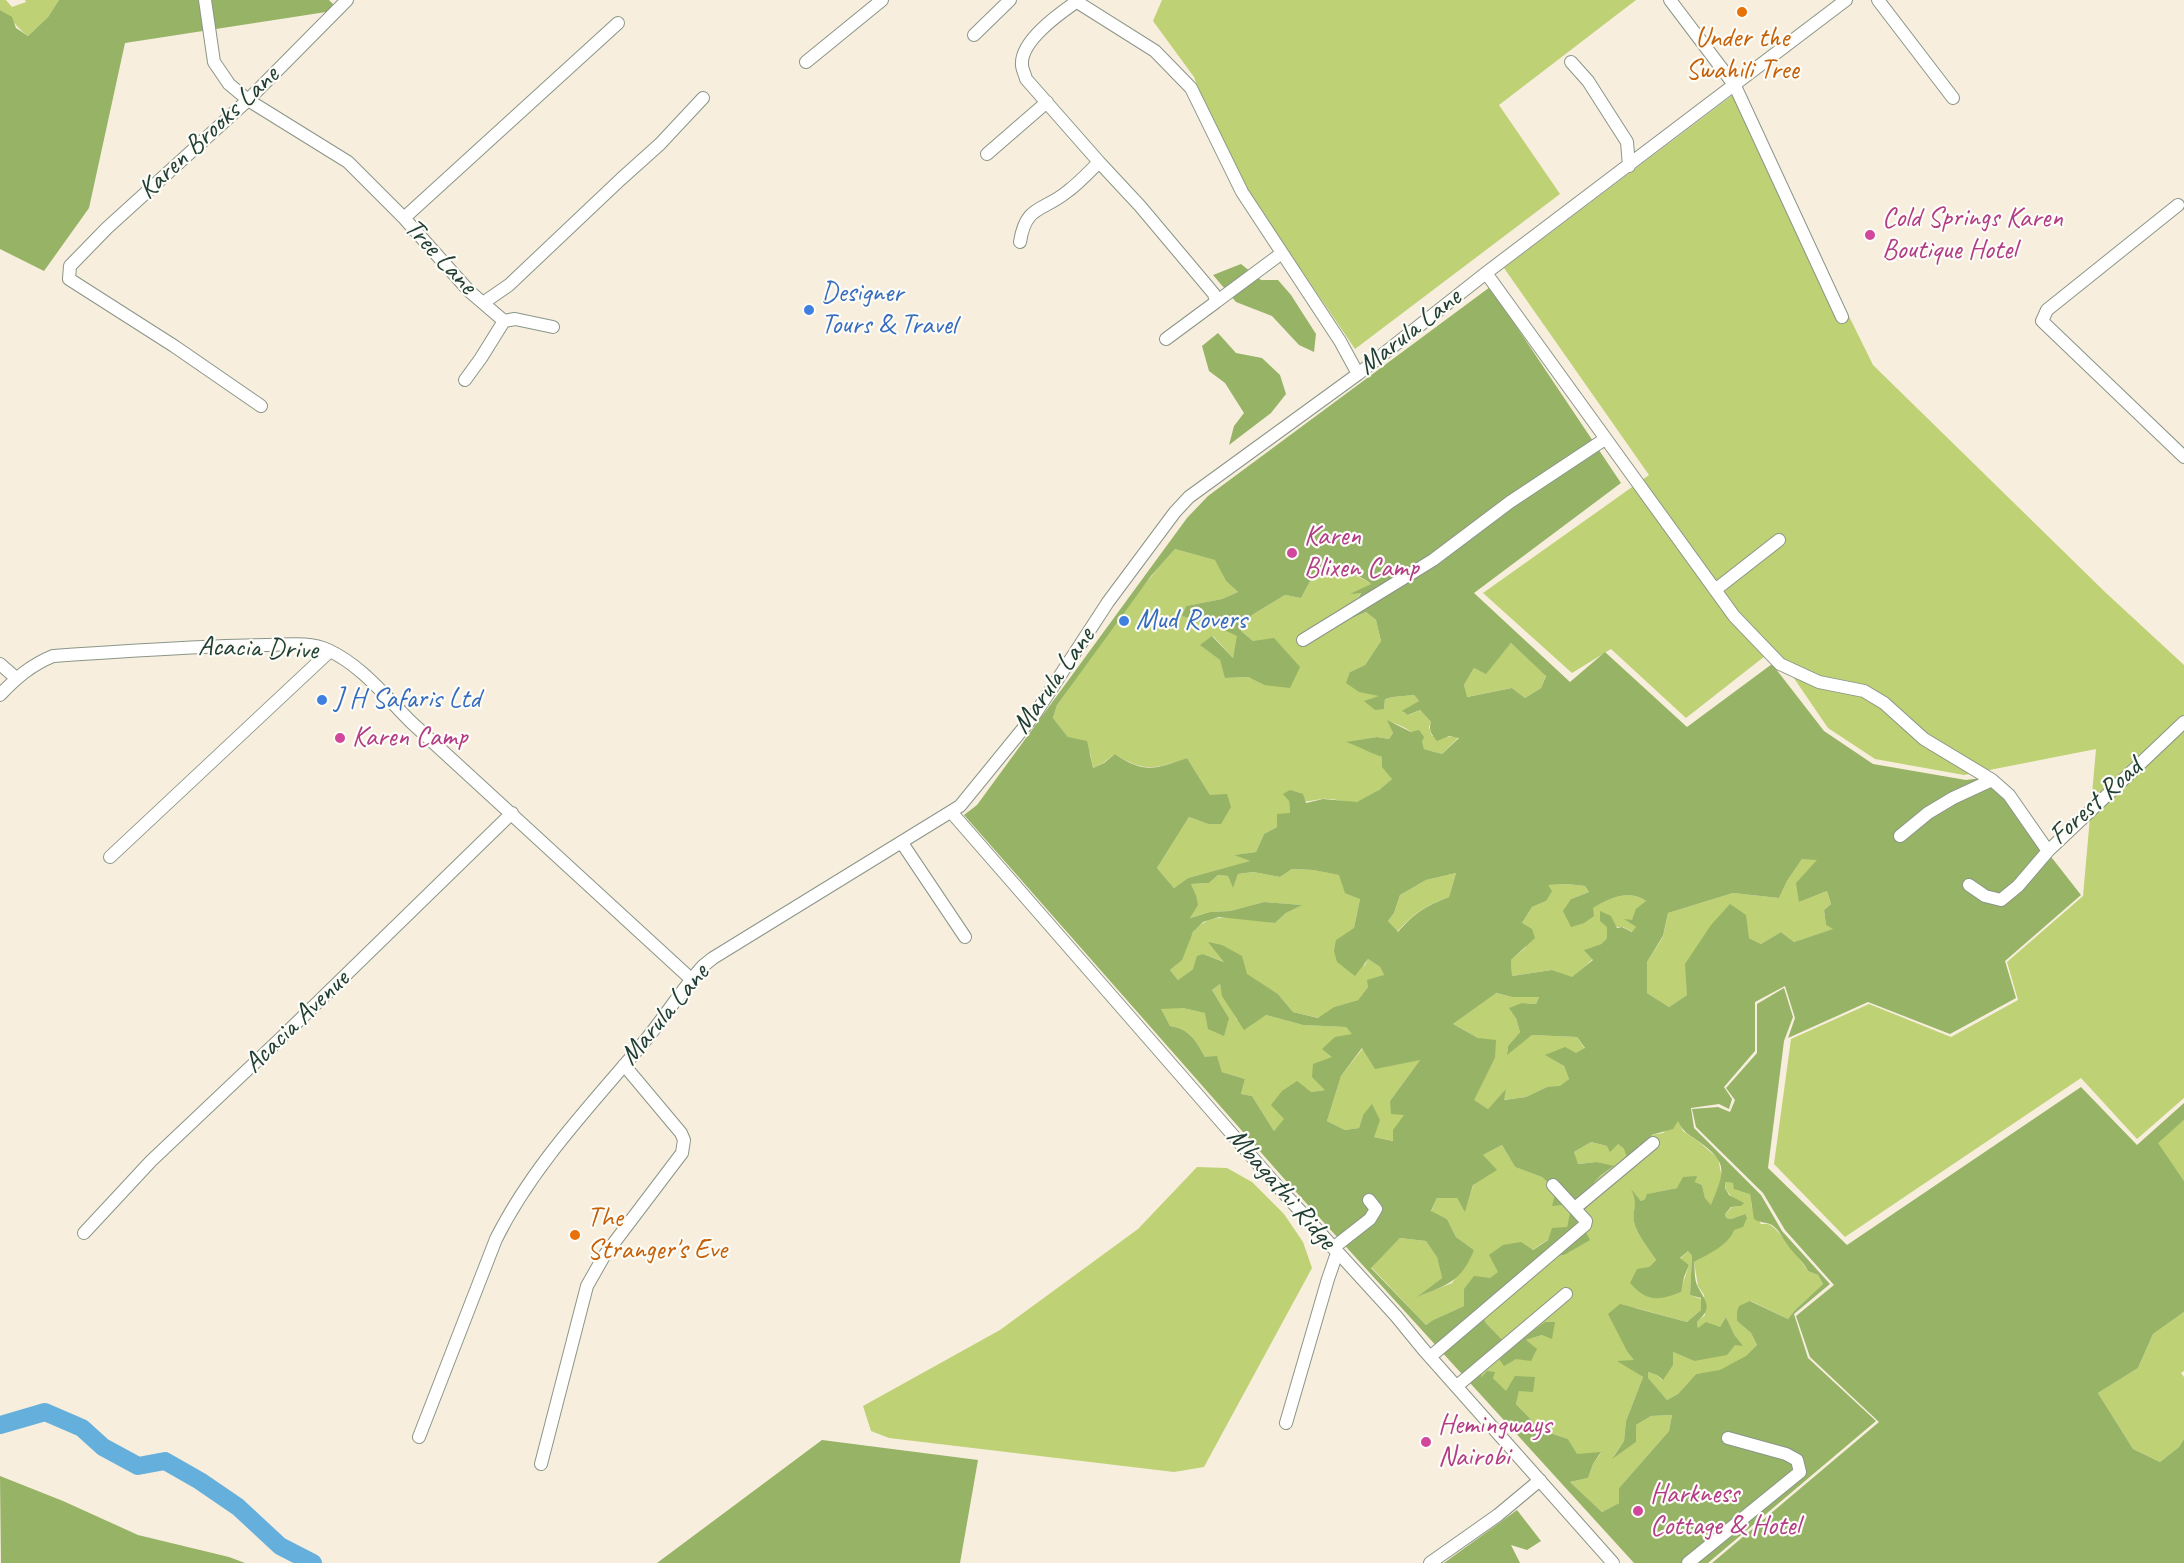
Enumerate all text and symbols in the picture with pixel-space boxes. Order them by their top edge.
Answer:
marker: Under the Swahili Tree [1735,5,1749,19]
place label: Under the Swahili Tree [1685,22,1799,88]
street label: Karen Brooks Lane [132,59,286,207]
place label: Cold Springs Karen Boutique Hotel [1882,202,2063,268]
street label: Tree Lane [397,212,483,302]
marker: Cold Springs Karen Boutique Hotel [1863,228,1877,242]
place label: Designer Tours & Travel [821,277,956,343]
street label: Marula Lane [1352,281,1468,383]
marker: Designer Tours & Travel [802,303,816,317]
place label: Karen Blixen Camp [1304,520,1419,586]
marker: Karen Blixen Camp [1285,546,1299,560]
place label: Mud Rovers [1136,604,1247,638]
marker: Mud Rovers [1117,614,1131,628]
street label: Marula Lane [1005,622,1103,740]
street label: Acacia Drive [198,630,318,668]
place label: J H Safaris Ltd [334,683,480,717]
marker: J H Safaris Ltd [315,693,329,707]
place label: Karen Camp [352,721,467,755]
marker: Karen Camp [333,731,347,745]
street label: Forest Road [2043,751,2149,853]
street label: Marula Lane [613,958,717,1072]
street label: Acacia Avenue [237,963,357,1081]
street label: Mbagathi Ridge [1219,1121,1343,1257]
place label: The Stranger's Eve [587,1202,727,1268]
marker: The Stranger's Eve [568,1228,582,1242]
place label: Hemingways Nairobi [1438,1409,1551,1475]
marker: Hemingways Nairobi [1419,1435,1433,1449]
place label: Harkness Cottage & Hotel [1650,1478,1800,1544]
marker: Harkness Cottage & Hotel [1631,1504,1645,1518]

